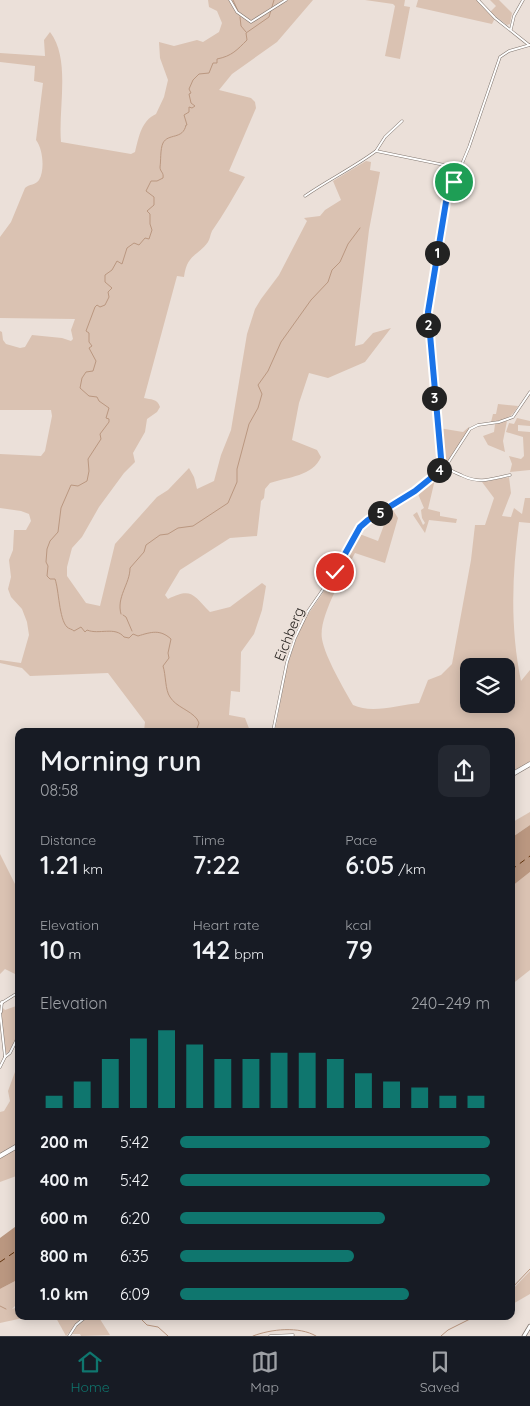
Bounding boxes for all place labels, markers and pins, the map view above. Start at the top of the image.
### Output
pin [433,161,475,203]
pin: 1 [424,240,450,266]
pin: 2 [416,312,440,338]
pin: 3 [422,386,446,410]
pin: 4 [426,458,452,482]
pin: 5 [368,500,392,526]
pin [314,551,356,593]

